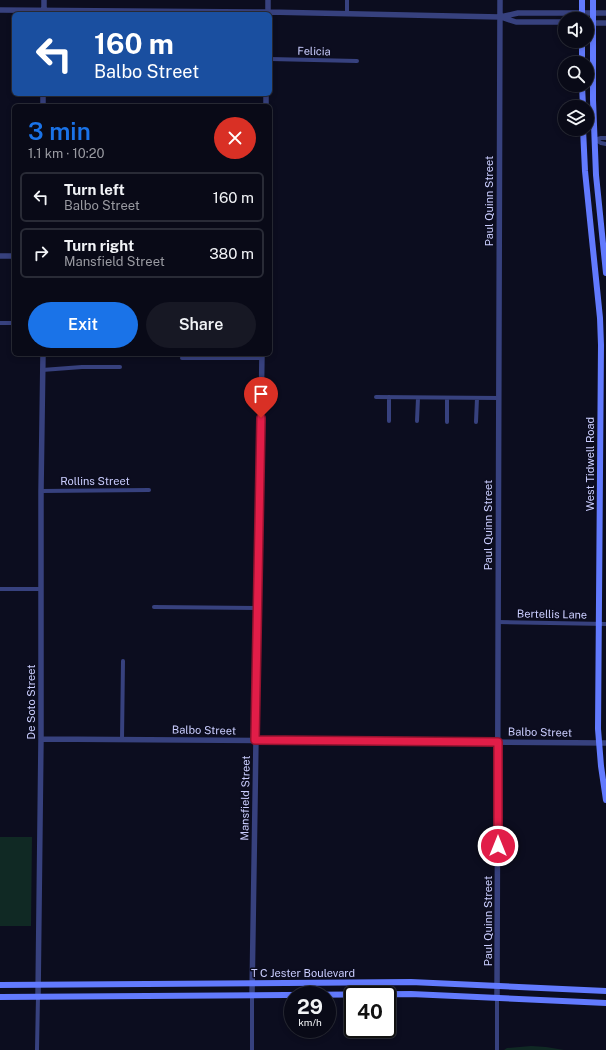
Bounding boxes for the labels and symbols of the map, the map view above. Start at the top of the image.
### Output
street label: Felicia [297,45,331,57]
street label: Paul Quinn Street [483,156,495,246]
pin [244,377,278,418]
street label: West Tidwell Road [584,417,596,511]
street label: Rollins Street [60,475,130,487]
street label: Paul Quinn Street [482,480,494,570]
street label: Bertellis Lane [517,607,587,621]
street label: De Soto Street [25,665,37,739]
street label: Balbo Street [172,723,236,737]
street label: Balbo Street [508,725,572,739]
street label: Mansfield Street [238,755,252,841]
position arrow [477,825,519,867]
street label: Paul Quinn Street [482,876,494,966]
street label: T C Jester Boulevard [251,967,355,979]
speed limit sign: 40 [344,986,396,1038]

